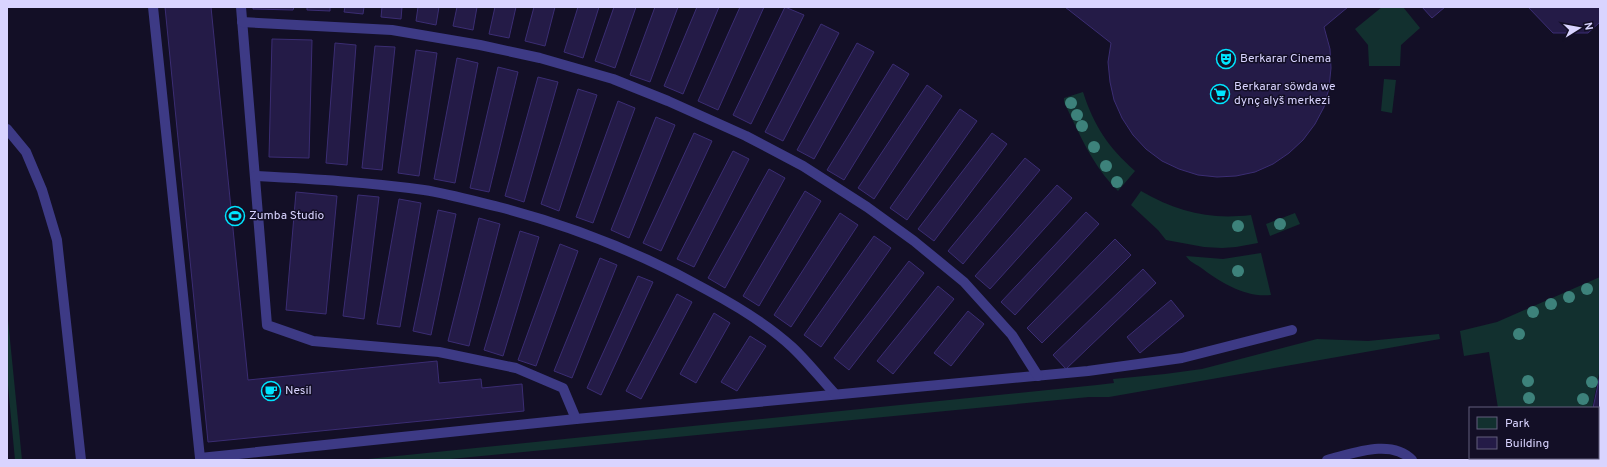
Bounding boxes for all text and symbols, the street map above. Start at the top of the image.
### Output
north arrow [1559,8,1599,48]
text: N [1580,21,1595,31]
theatre icon: Berkarar Cinema [1215,48,1237,70]
place label: Berkarar Cinema [1240,51,1331,67]
place label: Berkarar söwda we dynç alyš merkezi [1234,79,1335,109]
supermarket icon: Berkarar söwda we dynç alyš merkezi [1209,83,1231,105]
sports icon: Zumba Studio [224,205,246,227]
place label: Zumba Studio [249,208,325,224]
cafe icon: Nesil [260,380,282,402]
place label: Nesil [285,383,312,399]
legend [1469,407,1599,459]
text: Park [1505,416,1530,432]
text: Building [1505,436,1549,452]

